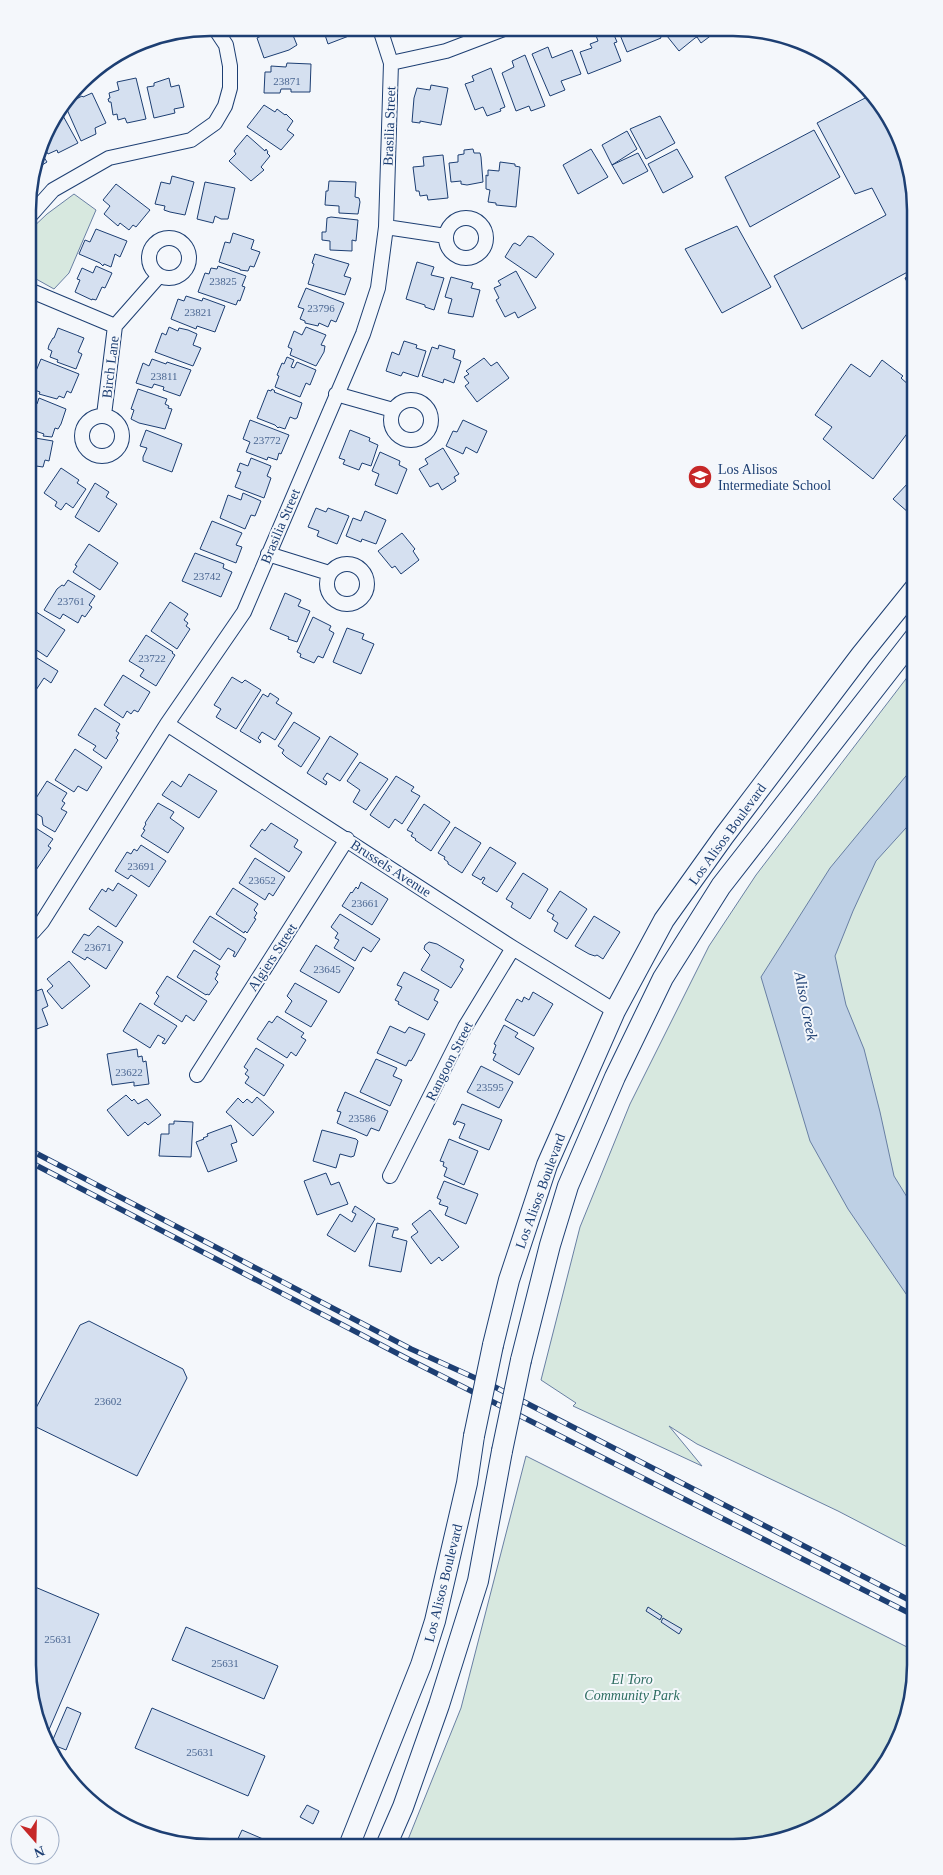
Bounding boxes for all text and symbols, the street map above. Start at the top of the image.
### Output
house number: 23871 [273,75,301,87]
street label: Brasilia Street [381,86,398,166]
house number: 23825 [209,275,237,287]
house number: 23796 [307,302,335,314]
house number: 23821 [184,306,212,318]
street label: Birch Lane [99,335,122,399]
house number: 23811 [150,370,178,382]
house number: 23772 [253,434,281,446]
place label: Los Alisos Intermediate School [718,462,831,493]
school or university icon: Los Alisos Intermediate School [687,464,713,490]
street label: Brasilia Street [258,486,303,566]
house number: 23742 [193,570,221,582]
house number: 23761 [57,595,85,607]
house number: 23722 [138,652,166,664]
street label: Los Alisos Boulevard [686,781,769,888]
street label: Brussels Avenue [348,837,434,900]
house number: 23691 [127,860,155,872]
house number: 23652 [248,874,276,886]
house number: 23661 [351,897,379,909]
street label: Algiers Street [245,921,300,994]
house number: 23671 [84,941,112,953]
house number: 23645 [313,963,341,975]
water label: Aliso Creek [791,969,821,1042]
street label: Rangoon Street [423,1019,476,1103]
house number: 23622 [115,1066,143,1078]
house number: 23595 [476,1081,504,1093]
house number: 23586 [348,1112,376,1124]
street label: Los Alisos Boulevard [513,1132,568,1251]
house number: 23602 [94,1395,122,1407]
street label: Los Alisos Boulevard [422,1522,465,1644]
house number: 25631 [44,1633,72,1645]
house number: 25631 [211,1657,239,1669]
park label: El Toro Community Park [584,1672,680,1703]
house number: 25631 [186,1746,214,1758]
north arrow [10,1815,60,1865]
text: N [32,1843,47,1861]

